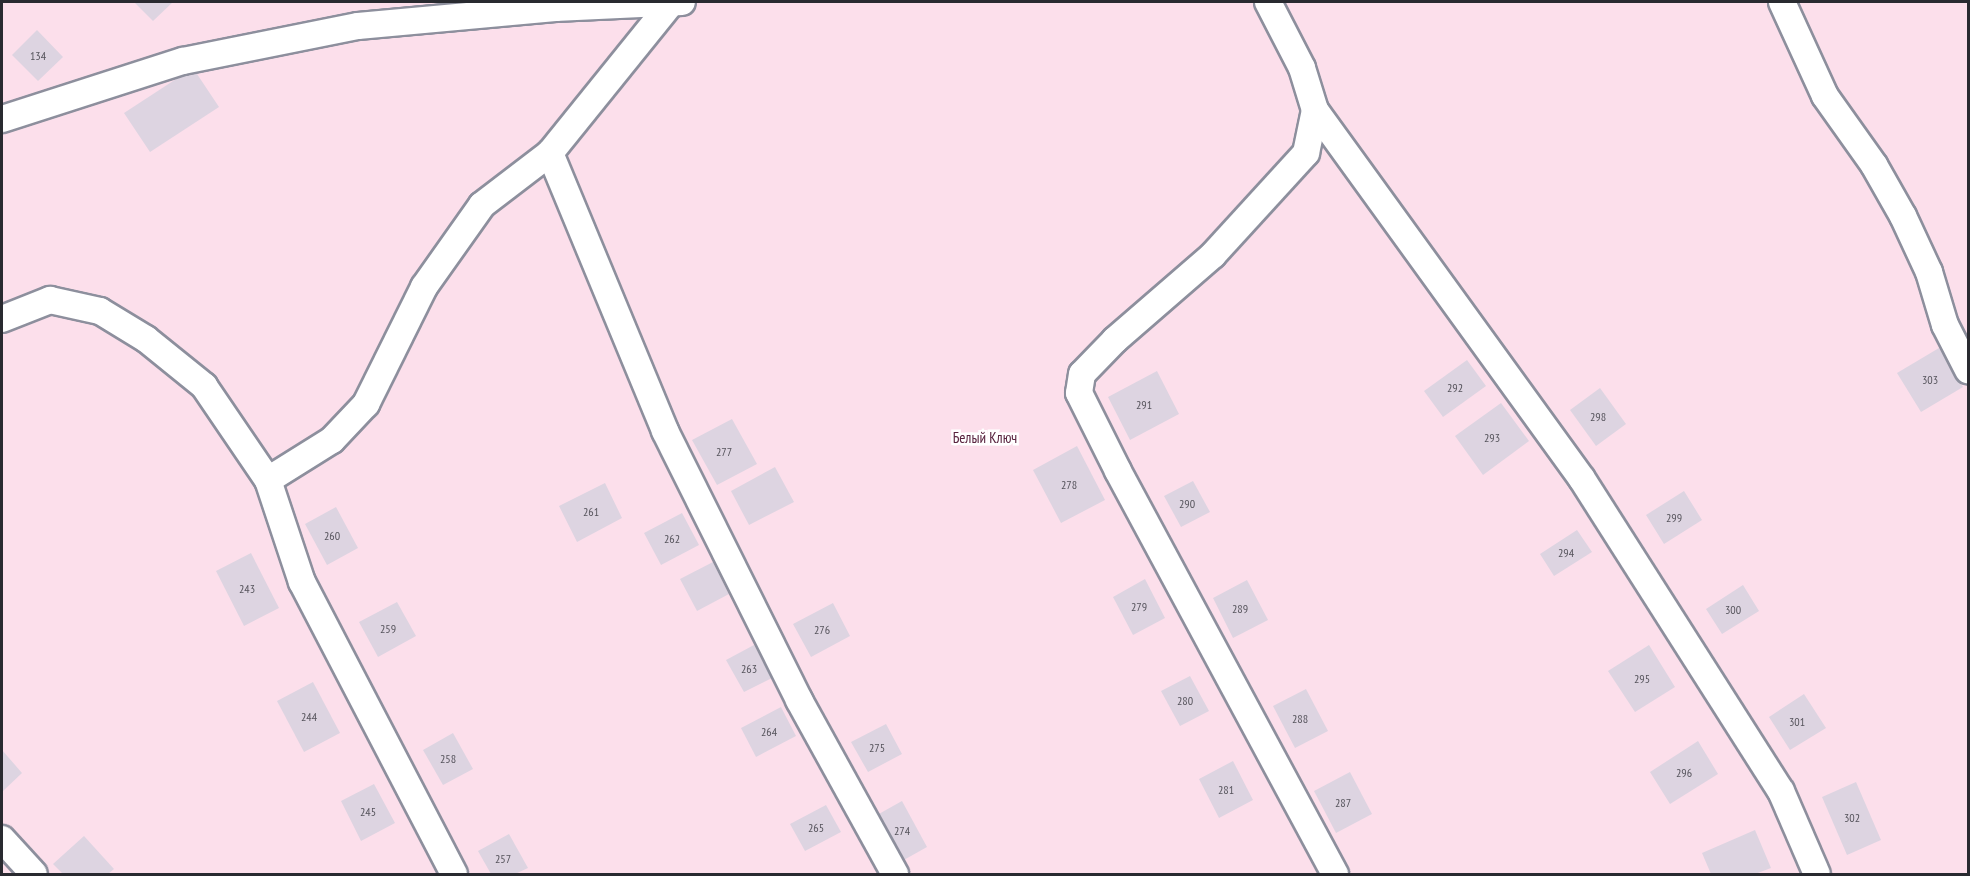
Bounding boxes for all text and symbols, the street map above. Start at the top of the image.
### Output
house number: 134 [30,49,46,63]
house number: 303 [1922,373,1938,387]
house number: 292 [1447,381,1463,395]
house number: 291 [1136,398,1152,412]
house number: 298 [1590,410,1606,424]
park label: Белый Ключ [953,429,1017,447]
house number: 293 [1484,431,1500,445]
house number: 277 [716,445,732,459]
house number: 278 [1061,478,1077,492]
house number: 290 [1179,497,1195,511]
house number: 261 [583,505,599,519]
house number: 299 [1666,511,1682,525]
house number: 260 [324,529,340,543]
house number: 262 [664,532,680,546]
house number: 294 [1558,546,1574,560]
house number: 243 [239,582,255,596]
house number: 279 [1131,600,1147,614]
house number: 289 [1232,602,1248,616]
house number: 300 [1725,603,1741,617]
house number: 259 [380,622,396,636]
house number: 276 [814,623,830,637]
house number: 263 [741,662,757,676]
house number: 295 [1634,672,1650,686]
house number: 280 [1177,694,1193,708]
house number: 244 [301,710,317,724]
house number: 288 [1292,712,1308,726]
house number: 301 [1789,715,1805,729]
house number: 264 [761,725,777,739]
house number: 275 [869,741,885,755]
house number: 258 [440,752,456,766]
house number: 296 [1676,766,1692,780]
house number: 281 [1218,783,1234,797]
house number: 287 [1335,796,1351,810]
house number: 245 [360,805,376,819]
house number: 302 [1844,811,1860,825]
house number: 265 [808,821,824,835]
house number: 274 [894,824,910,838]
house number: 257 [495,852,511,866]

